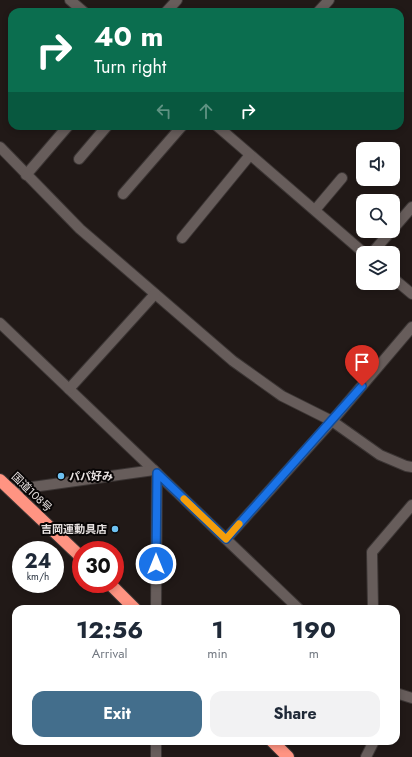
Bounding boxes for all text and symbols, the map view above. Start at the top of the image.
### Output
text: 40 m [94,16,163,57]
icon: right [28,24,80,76]
text: Turn right [94,54,166,80]
icon: left [153,100,175,122]
icon: ahead [195,100,217,122]
icon: right [237,100,259,122]
map controls [356,142,400,290]
button: sound [356,142,400,186]
button: search [356,194,400,238]
button: layers [356,246,400,290]
pin [345,345,379,386]
icon: arrive [351,351,373,373]
place label: パパ好み [69,468,113,484]
street label: 国道108号 [8,469,56,515]
marker: パパ好み [56,471,66,481]
place label: 吉岡運動具店 [41,521,107,537]
marker: 吉岡運動具店 [110,524,120,534]
speed limit sign: 30 [72,541,124,593]
position arrow [135,543,177,585]
text: 24 [24,547,52,576]
text: km/h [27,569,49,584]
text: 12:56 [76,612,143,647]
text: 1 [211,612,224,647]
text: 190 [292,612,336,647]
text: Arrival [92,644,128,663]
text: min [207,644,228,663]
text: m [309,644,319,663]
button: Exit [32,691,202,737]
button: Share [210,691,380,737]

